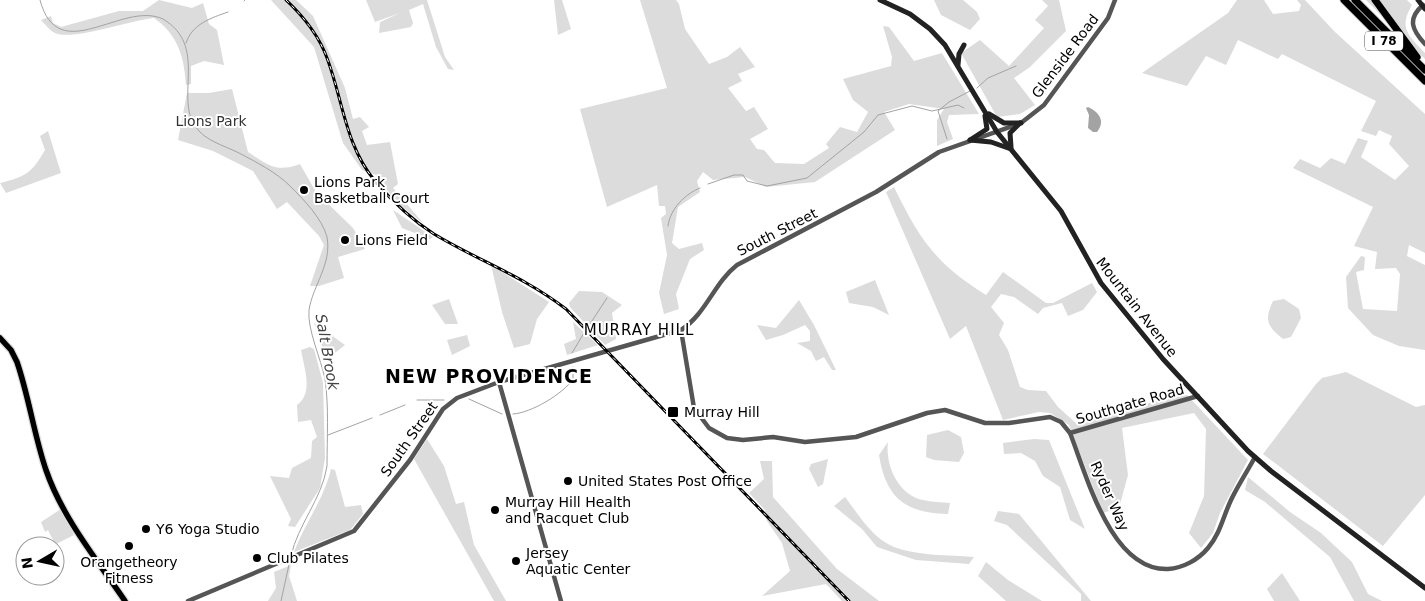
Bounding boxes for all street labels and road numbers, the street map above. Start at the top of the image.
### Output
street label: Glenside Road [1028,11,1102,101]
road number: I 78 [1365,31,1403,50]
street label: South Street [734,205,820,259]
street label: Mountain Avenue [1093,254,1181,360]
street label: Southgate Road [1074,381,1186,427]
street label: South Street [377,398,441,480]
street label: Ryder Way [1087,459,1133,533]

